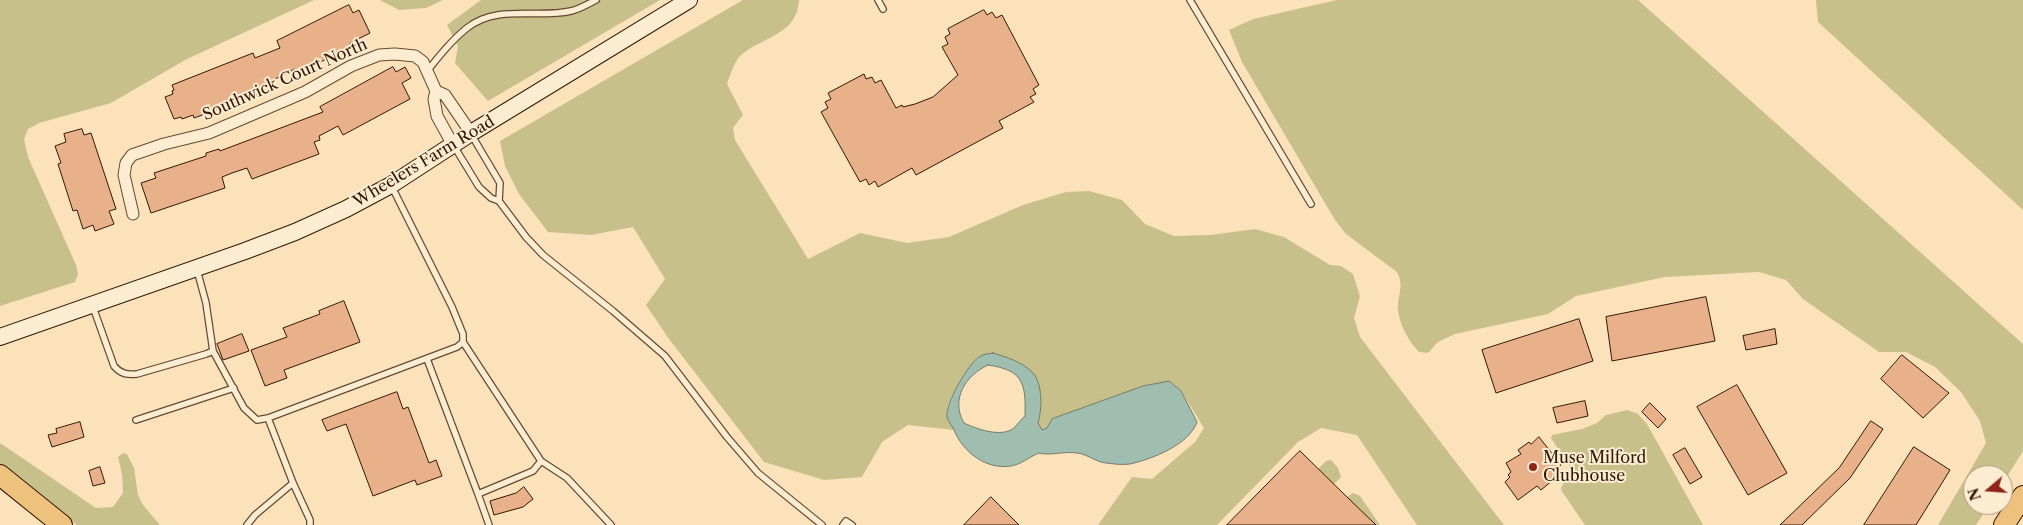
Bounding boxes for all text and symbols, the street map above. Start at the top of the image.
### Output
street label: Southwick Court North [200,35,370,125]
street label: Wheelers Farm Road [350,112,498,212]
place label: Muse Milford Clubhouse [1543,448,1646,486]
marker: Muse Milford Clubhouse [1527,461,1539,473]
north arrow [1963,465,2013,515]
text: N [1964,486,1985,503]

